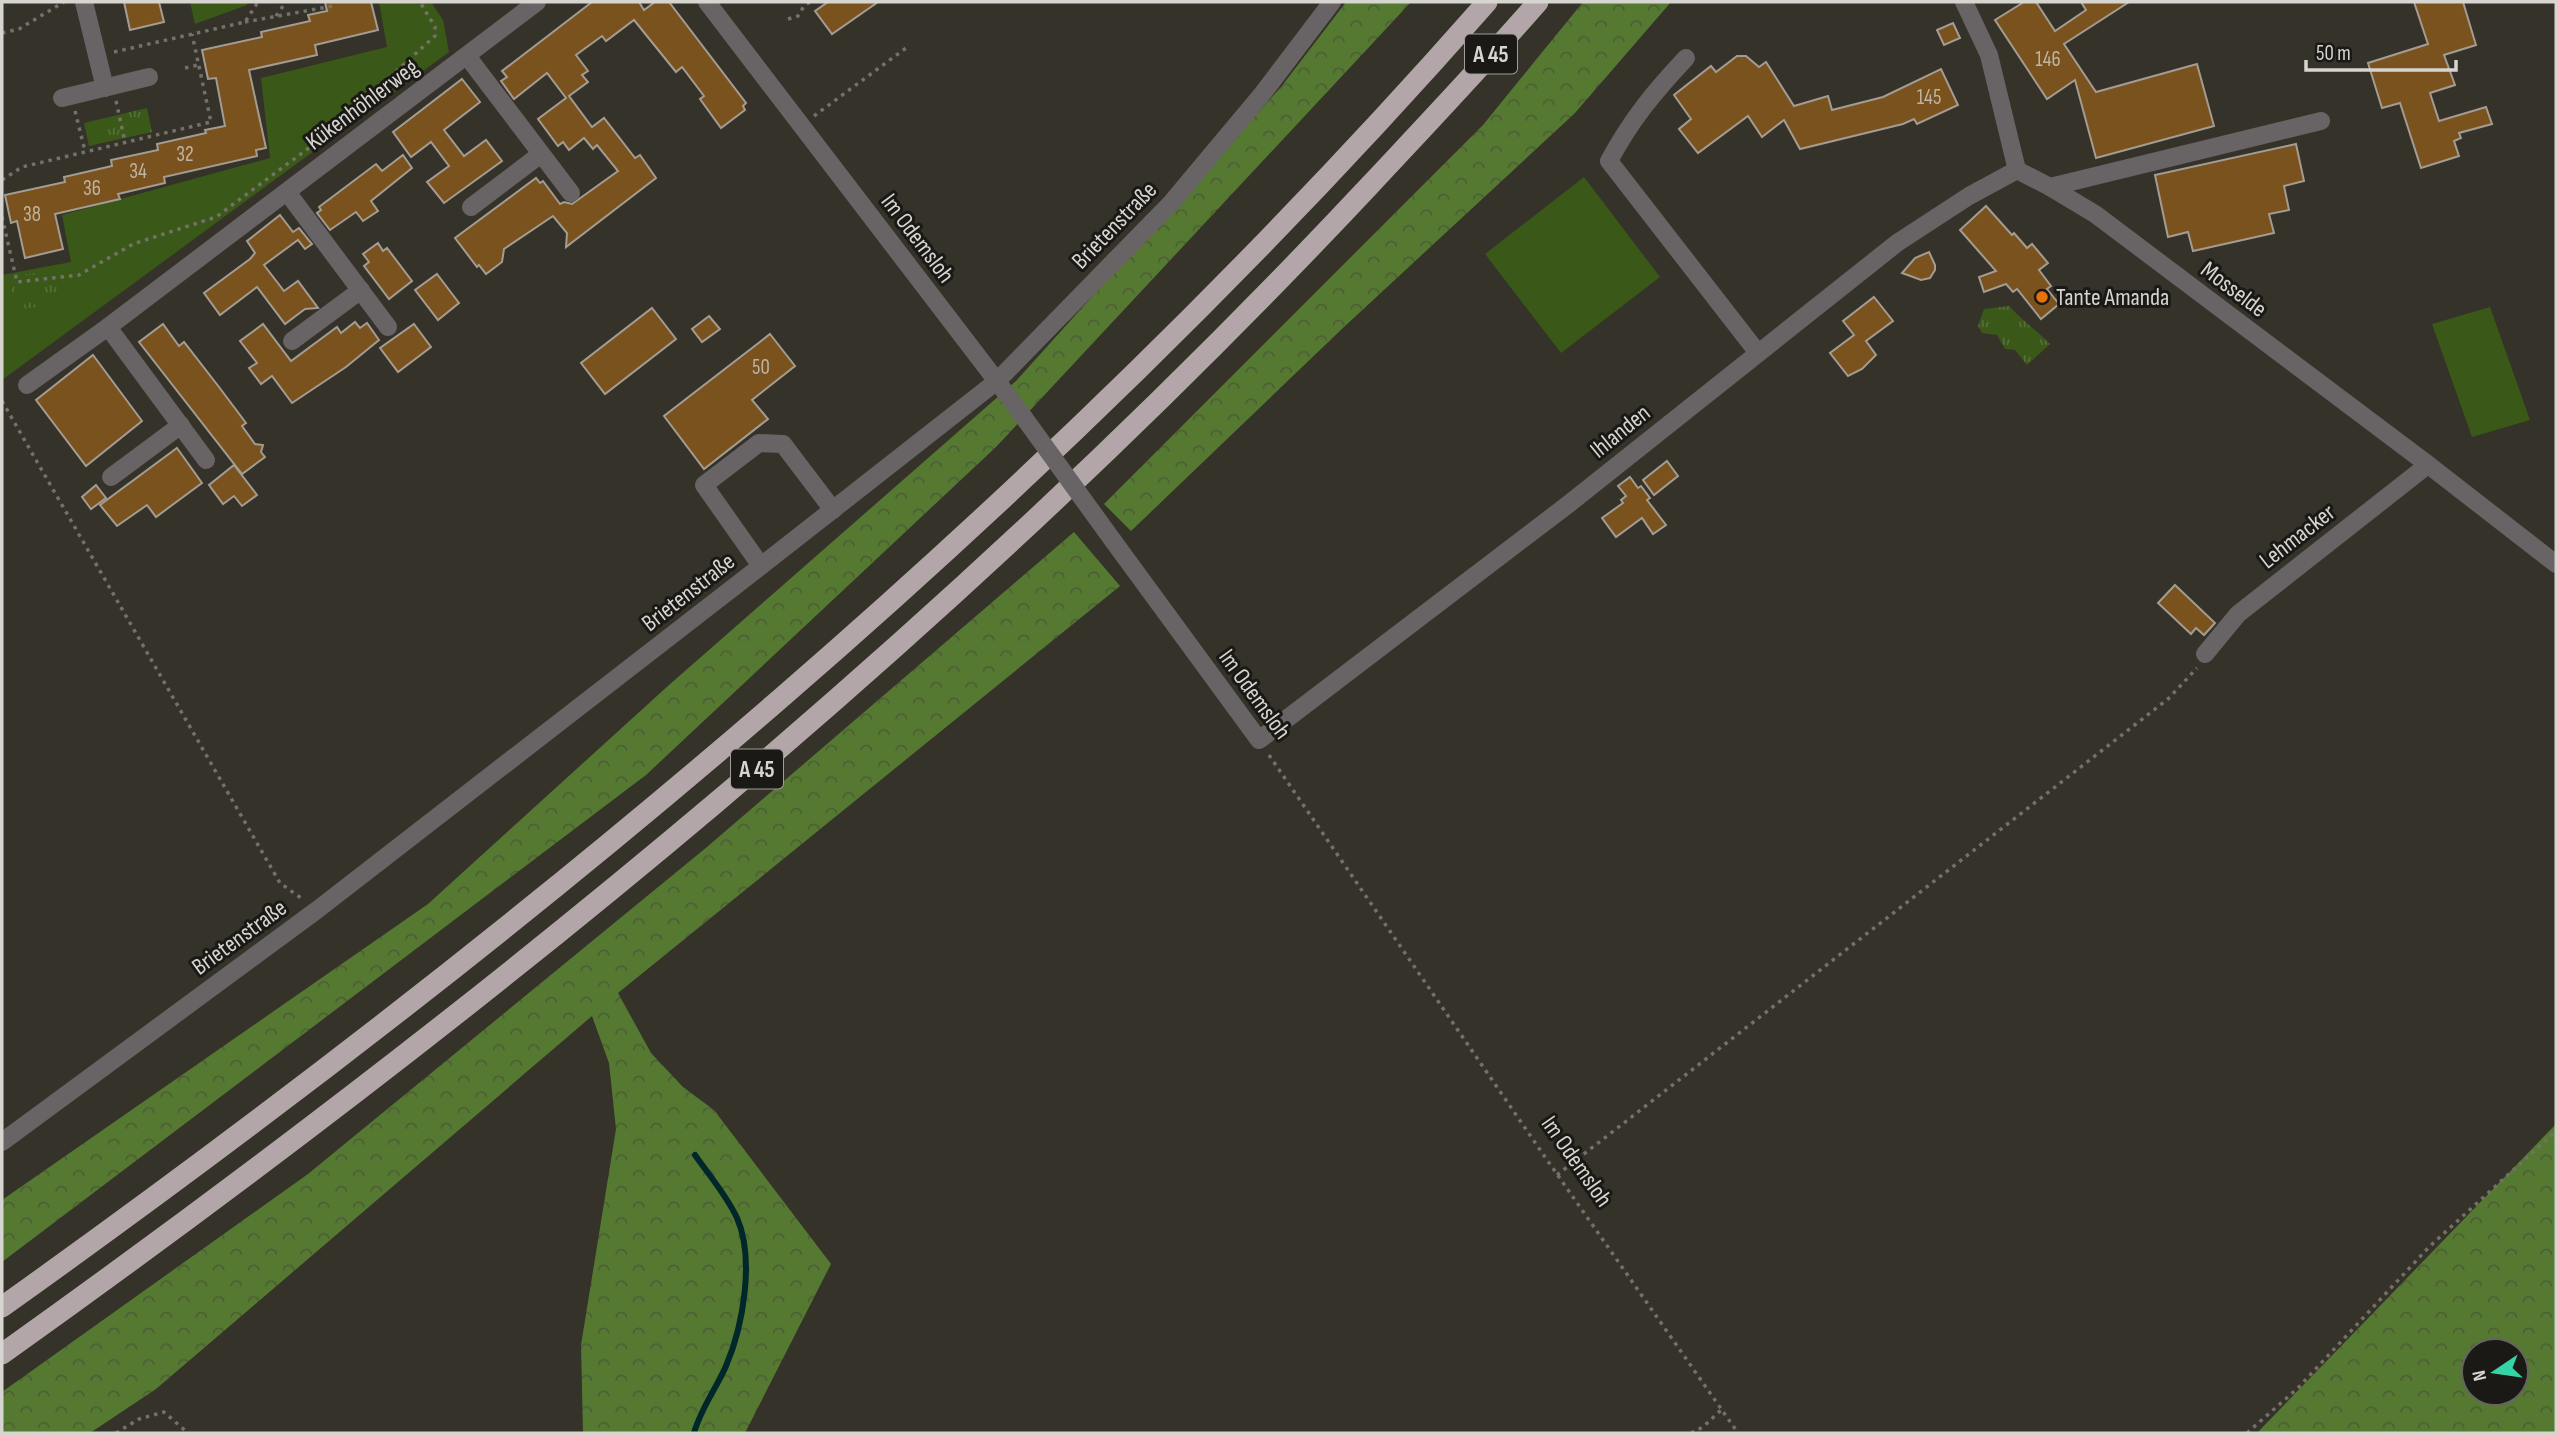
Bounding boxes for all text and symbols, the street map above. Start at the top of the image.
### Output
scale bar [2306,28,2456,72]
road number: A 45 [1465,34,1517,74]
text: 50 m [2316,41,2351,66]
house number: 146 [2035,47,2061,72]
street label: Kükenhöhlerweg [300,53,424,156]
house number: 145 [1917,85,1941,110]
house number: 32 [176,142,194,167]
house number: 34 [129,159,147,184]
house number: 36 [83,176,101,201]
street label: Brietenstraße [1066,176,1163,275]
street label: Im Odemsloh [875,188,961,289]
house number: 38 [23,202,41,227]
street label: Mosselde [2195,255,2272,324]
place label: Tante Amanda [2056,283,2169,312]
marker: Tante Amanda [2034,289,2050,305]
house number: 50 [752,355,770,380]
street label: Ihlanden [1584,398,1656,464]
street label: Lehmacker [2254,498,2341,575]
street label: Brietenstraße [636,547,741,638]
street label: Im Odemsloh [1212,644,1297,745]
road number: A 45 [731,750,783,789]
street label: Brietenstraße [186,893,292,981]
street label: Im Odemsloh [1535,1110,1618,1212]
north arrow [2460,1337,2530,1407]
text: N [2468,1368,2492,1383]

